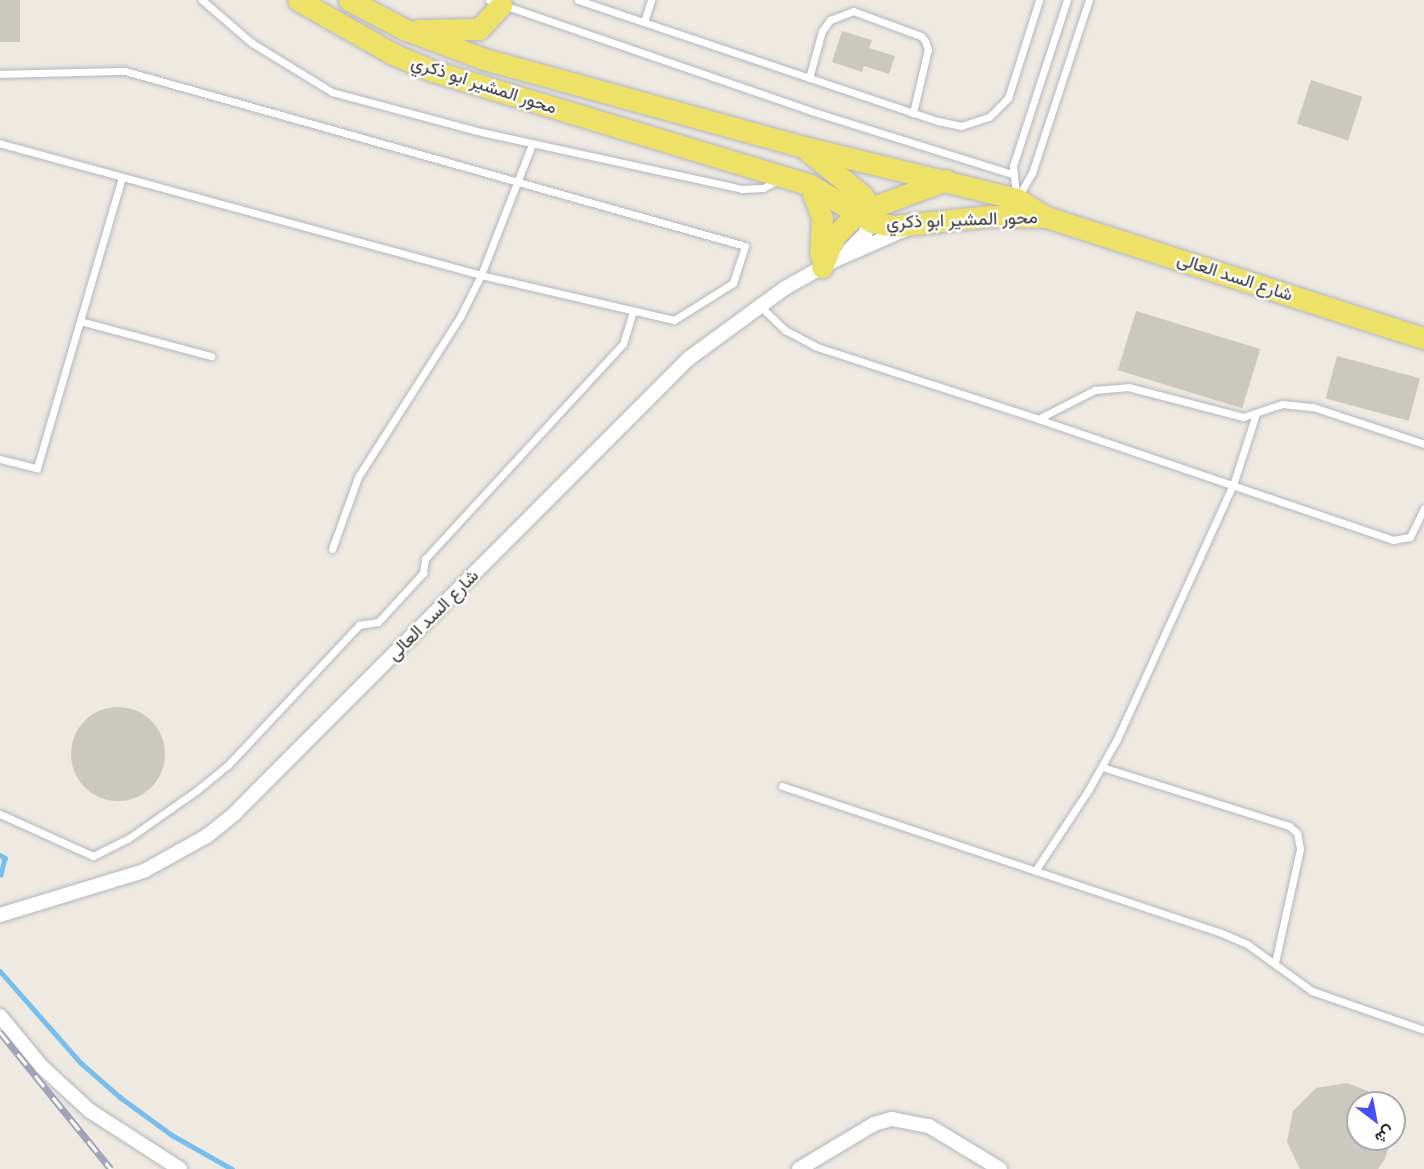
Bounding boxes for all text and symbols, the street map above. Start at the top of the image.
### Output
street label: محور المشير ابو ذكري [409,51,559,119]
street label: محور المشير ابو ذكري [886,207,1038,233]
street label: شارع السد العالى [1174,248,1296,306]
street label: شارع السد العالى [383,565,483,665]
north arrow [1346,1091,1406,1151]
text: ش [1372,1122,1398,1148]

